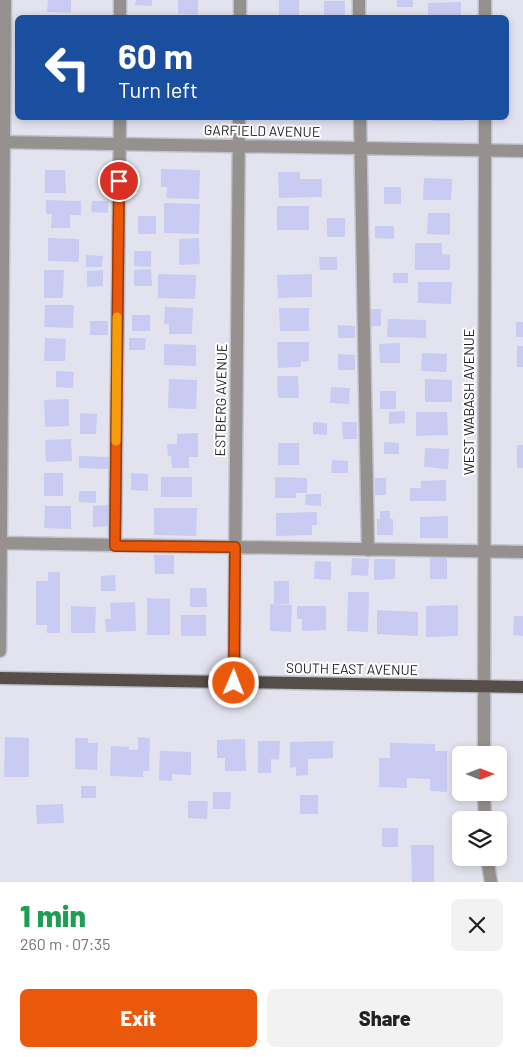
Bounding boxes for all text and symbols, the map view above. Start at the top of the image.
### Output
text: 60 m [118,34,193,76]
icon: left [35,35,100,100]
text: Turn left [118,76,198,102]
street label: GARFIELD AVENUE [204,121,320,140]
pin [98,160,140,202]
icon: arrive [105,167,133,195]
street label: WEST WABASH AVENUE [460,329,477,475]
street label: ESTBERG AVENUE [211,343,230,457]
position arrow [207,656,259,708]
street label: SOUTH EAST AVENUE [286,659,418,678]
north arrow [452,746,508,801]
map controls [452,746,507,866]
button: layers [452,811,507,866]
text: 1 min [20,897,86,933]
button: close [451,899,503,951]
text: 260 m · 07:35 [20,934,111,953]
button: Exit [20,989,257,1047]
button: Share [267,989,503,1047]

